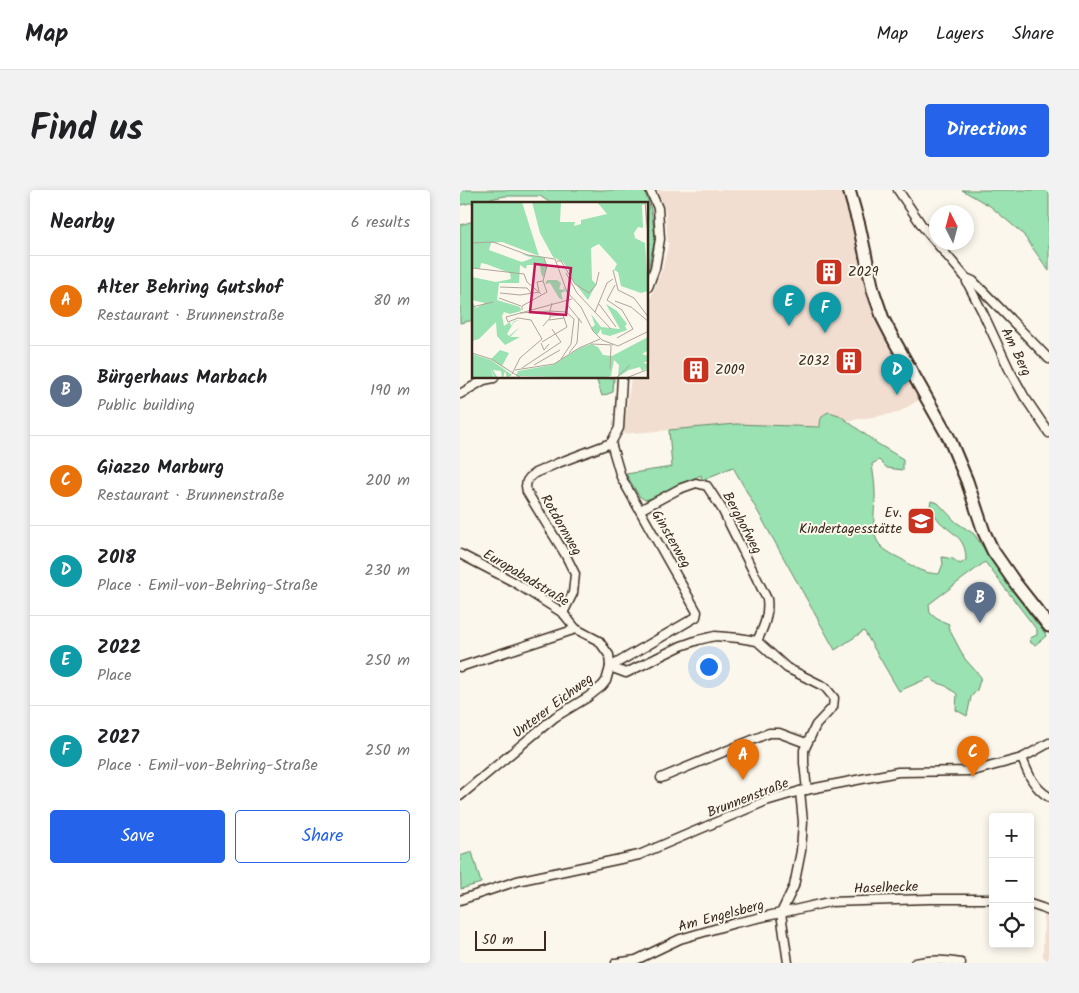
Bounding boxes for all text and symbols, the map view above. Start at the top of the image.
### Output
text: Map [25,15,68,54]
text: Map [877,20,908,49]
text: Layers [936,20,984,49]
text: Share [1012,20,1054,49]
text: Find us [30,102,143,158]
button: Directions [925,104,1049,157]
inset map [472,202,649,379]
north arrow [929,205,974,250]
text: Nearby [50,206,115,239]
text: 6 results [351,210,410,235]
building icon: Z029 [814,257,844,287]
place label: Z029 [848,261,879,283]
text: Alter Behring Gutshof [97,273,282,303]
pin: E [773,285,805,326]
text: A [61,288,71,313]
text: 80 m [373,288,410,313]
pin: F [809,292,841,333]
text: Restaurant · Brunnenstraße [97,303,284,328]
street label: Am Berg [995,324,1037,380]
building icon: Z032 [834,346,864,376]
place label: Z032 [798,350,830,372]
pin: D [881,354,913,395]
building icon: Z009 [681,355,711,385]
place label: Z009 [715,359,745,381]
text: Bürgerhaus Marbach [97,363,267,393]
text: B [61,378,71,403]
text: 190 m [370,378,410,403]
text: Public building [97,393,195,418]
text: Giazzo Marburg [97,453,224,483]
text: C [61,468,71,493]
text: 200 m [366,468,410,493]
text: Restaurant · Brunnenstraße [97,483,284,508]
street label: Berghofweg [716,488,768,558]
street label: Rotdornweg [535,490,587,560]
place label: Ev. Kindertagesstätte [799,502,903,540]
street label: Ginsterweg [645,506,697,572]
school or university icon: Ev. Kindertagesstätte [906,506,936,536]
text: Z018 [97,543,136,573]
street label: Europabadstraße [479,544,574,613]
text: D [61,558,71,583]
text: 230 m [364,558,410,583]
text: Place · Emil-von-Behring-Straße [97,573,318,598]
pin: B [964,582,996,623]
text: Z022 [97,633,141,663]
text: E [62,648,70,673]
text: 250 m [365,648,410,673]
your location [696,654,722,680]
text: Place [97,663,131,688]
street label: Unterer Eichweg [508,668,598,744]
text: Z027 [97,723,139,753]
pin: C [957,736,989,777]
text: F [62,738,70,763]
text: 250 m [365,738,410,763]
pin: A [727,739,759,780]
text: Place · Emil-von-Behring-Straße [97,753,318,778]
street label: Brunnenstraße [704,772,793,824]
button: Save [50,810,225,863]
button: Share [235,810,410,863]
map controls [989,813,1034,948]
button: + [989,813,1034,858]
button: − [989,858,1034,903]
street label: Haselhecke [853,876,919,900]
street label: Am Engelsberg [676,894,766,938]
button: locate [989,903,1034,948]
scale bar [475,928,546,951]
text: 50 m [482,929,513,951]

